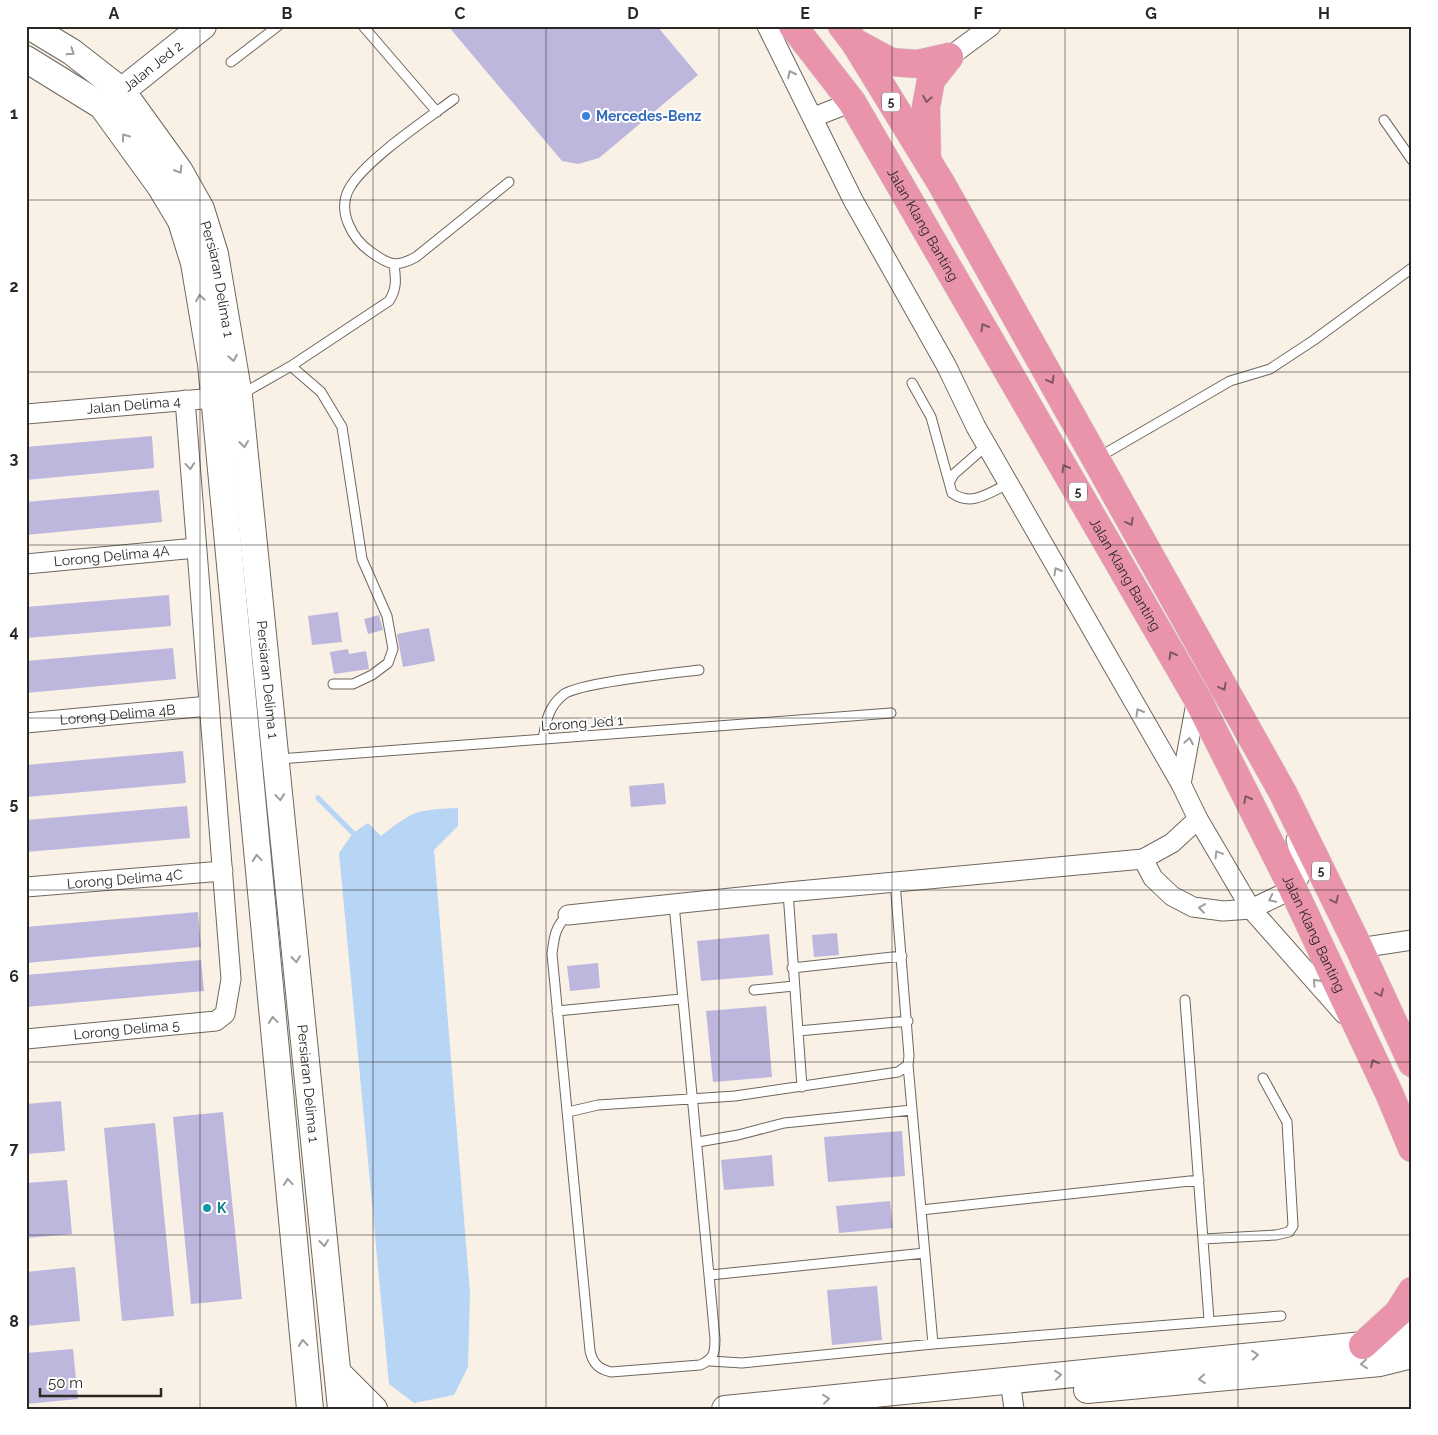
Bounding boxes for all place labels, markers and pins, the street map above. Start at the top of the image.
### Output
place label: Mercedes-Benz [596,108,701,124]
marker: Mercedes-Benz [580,110,592,122]
place label: K [217,1200,227,1216]
marker: K [201,1202,213,1214]

